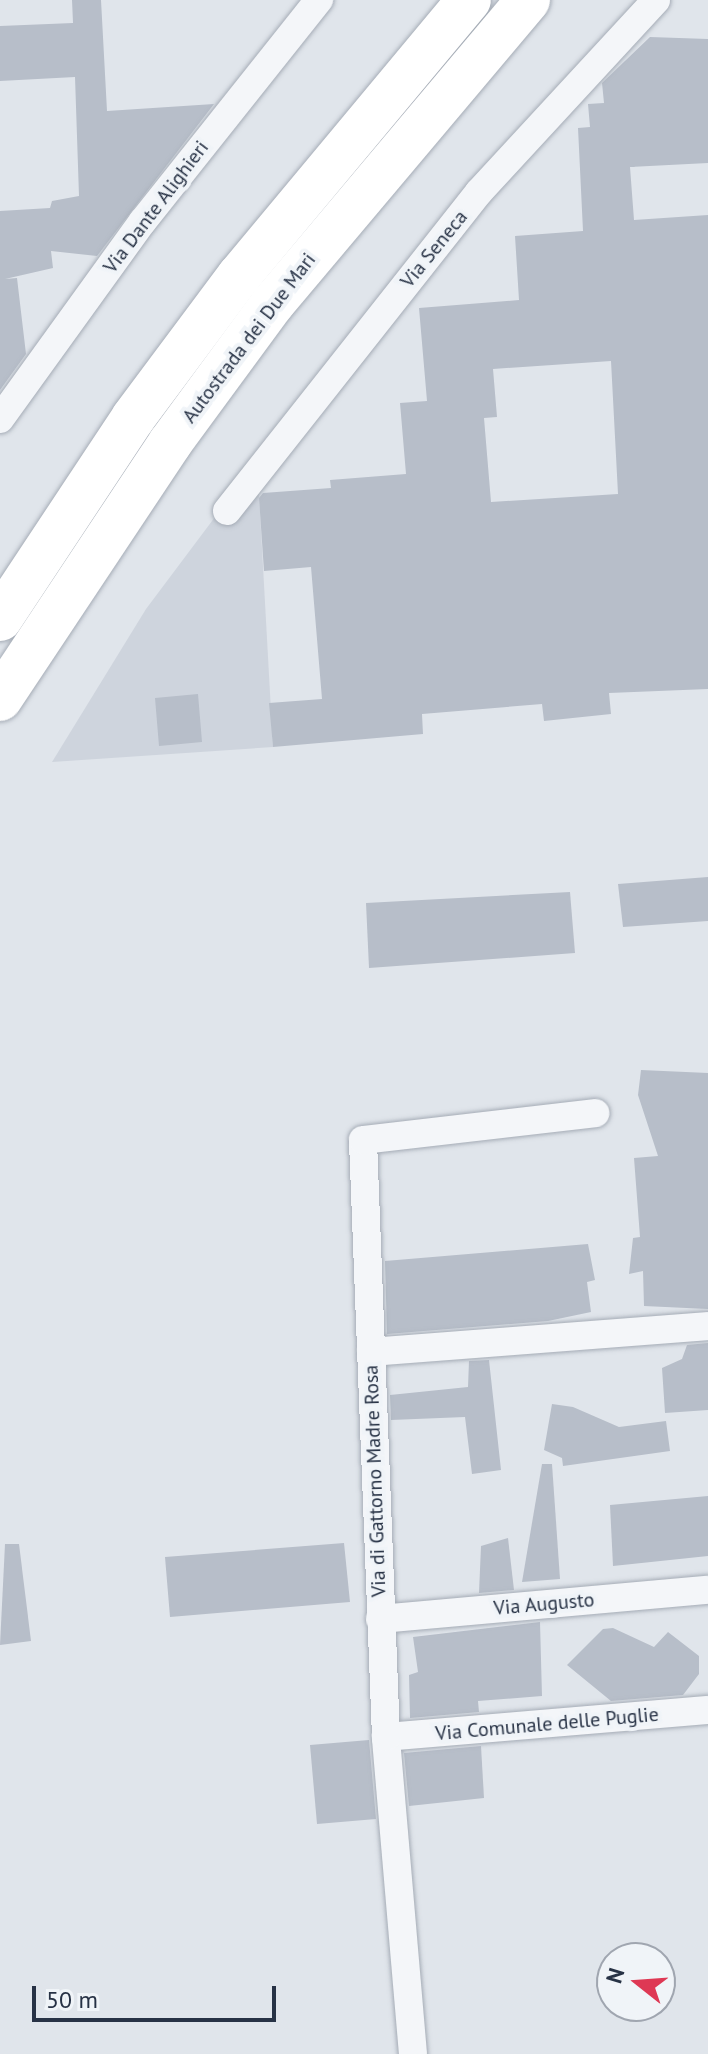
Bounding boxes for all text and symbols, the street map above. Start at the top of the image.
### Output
street label: Via Dante Alighieri [98,136,214,278]
street label: Via Seneca [396,205,472,293]
street label: Autostrada dei Due Mari [177,248,321,428]
street label: Via di Gattorno Madre Rosa [359,1365,391,1597]
street label: Via Augusto [492,1588,596,1620]
street label: Via Comunale delle Puglie [434,1702,660,1746]
north arrow [596,1942,676,2022]
text: N [599,1965,630,1987]
scale bar [36,1970,280,2020]
text: 50 m [46,1984,98,2015]

